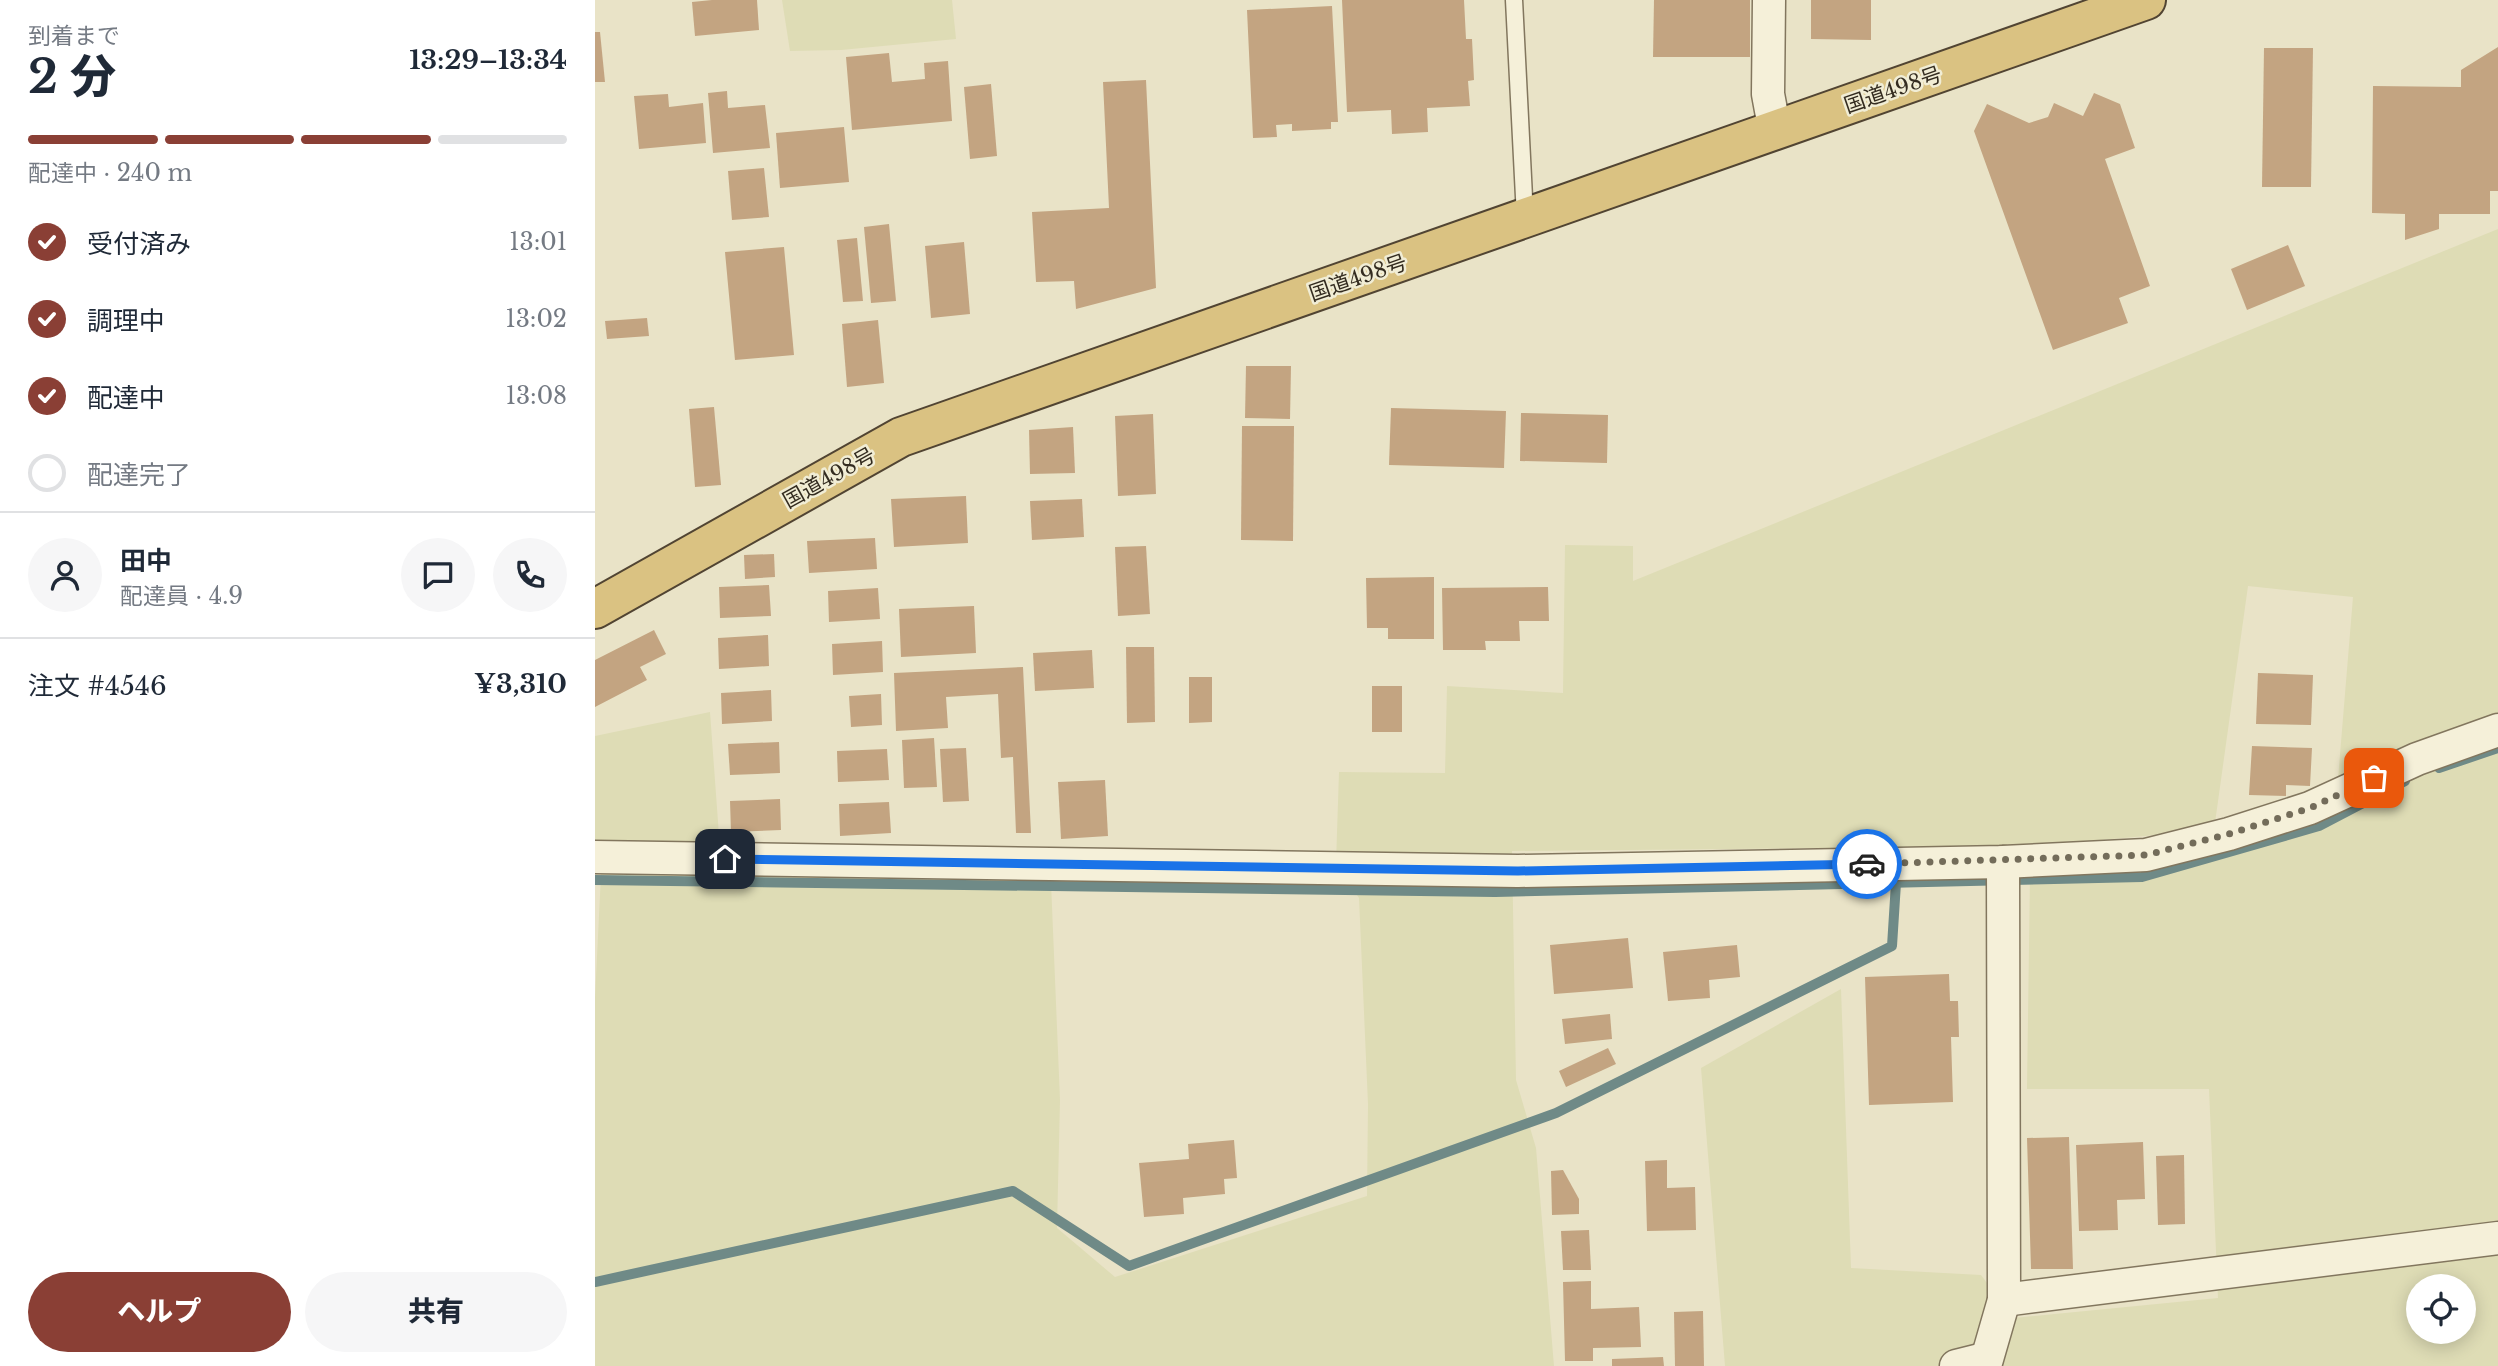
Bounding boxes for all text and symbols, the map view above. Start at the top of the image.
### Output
text: 到着まで [28,22,120,50]
text: 13:29–13:34 [409,44,567,76]
text: 2 分 [28,48,116,105]
street label: 国道498号 [1841,61,1945,119]
text: 配達中 · 240 m [28,159,192,187]
icon: check [28,223,66,261]
text: 受付済み [87,228,191,260]
text: 13:01 [509,228,567,256]
street label: 国道498号 [1306,249,1410,307]
icon: check [28,300,66,338]
text: 調理中 [87,305,165,337]
text: 13:02 [505,305,567,333]
icon: check [28,377,66,415]
text: 配達中 [87,382,165,414]
text: 13:08 [506,382,567,410]
street label: 国道498号 [778,442,880,514]
text: 配達完了 [87,459,191,491]
button: person [28,538,102,612]
button: chat [401,538,475,612]
button: phone [493,538,567,612]
text: 田中 [120,545,172,577]
text: 配達員 · 4.9 [120,582,243,610]
text: ¥3,310 [474,668,567,700]
text: 注文 #4546 [28,670,167,702]
pin [2344,748,2404,808]
icon: bag [2355,759,2393,797]
pin [695,829,755,889]
courier [1832,829,1902,899]
icon: home [706,840,744,878]
icon: car [1848,845,1886,883]
button: ヘルプ [28,1272,291,1352]
button: 共有 [305,1272,567,1352]
map controls [2406,1274,2476,1344]
button: locate [2406,1274,2476,1344]

